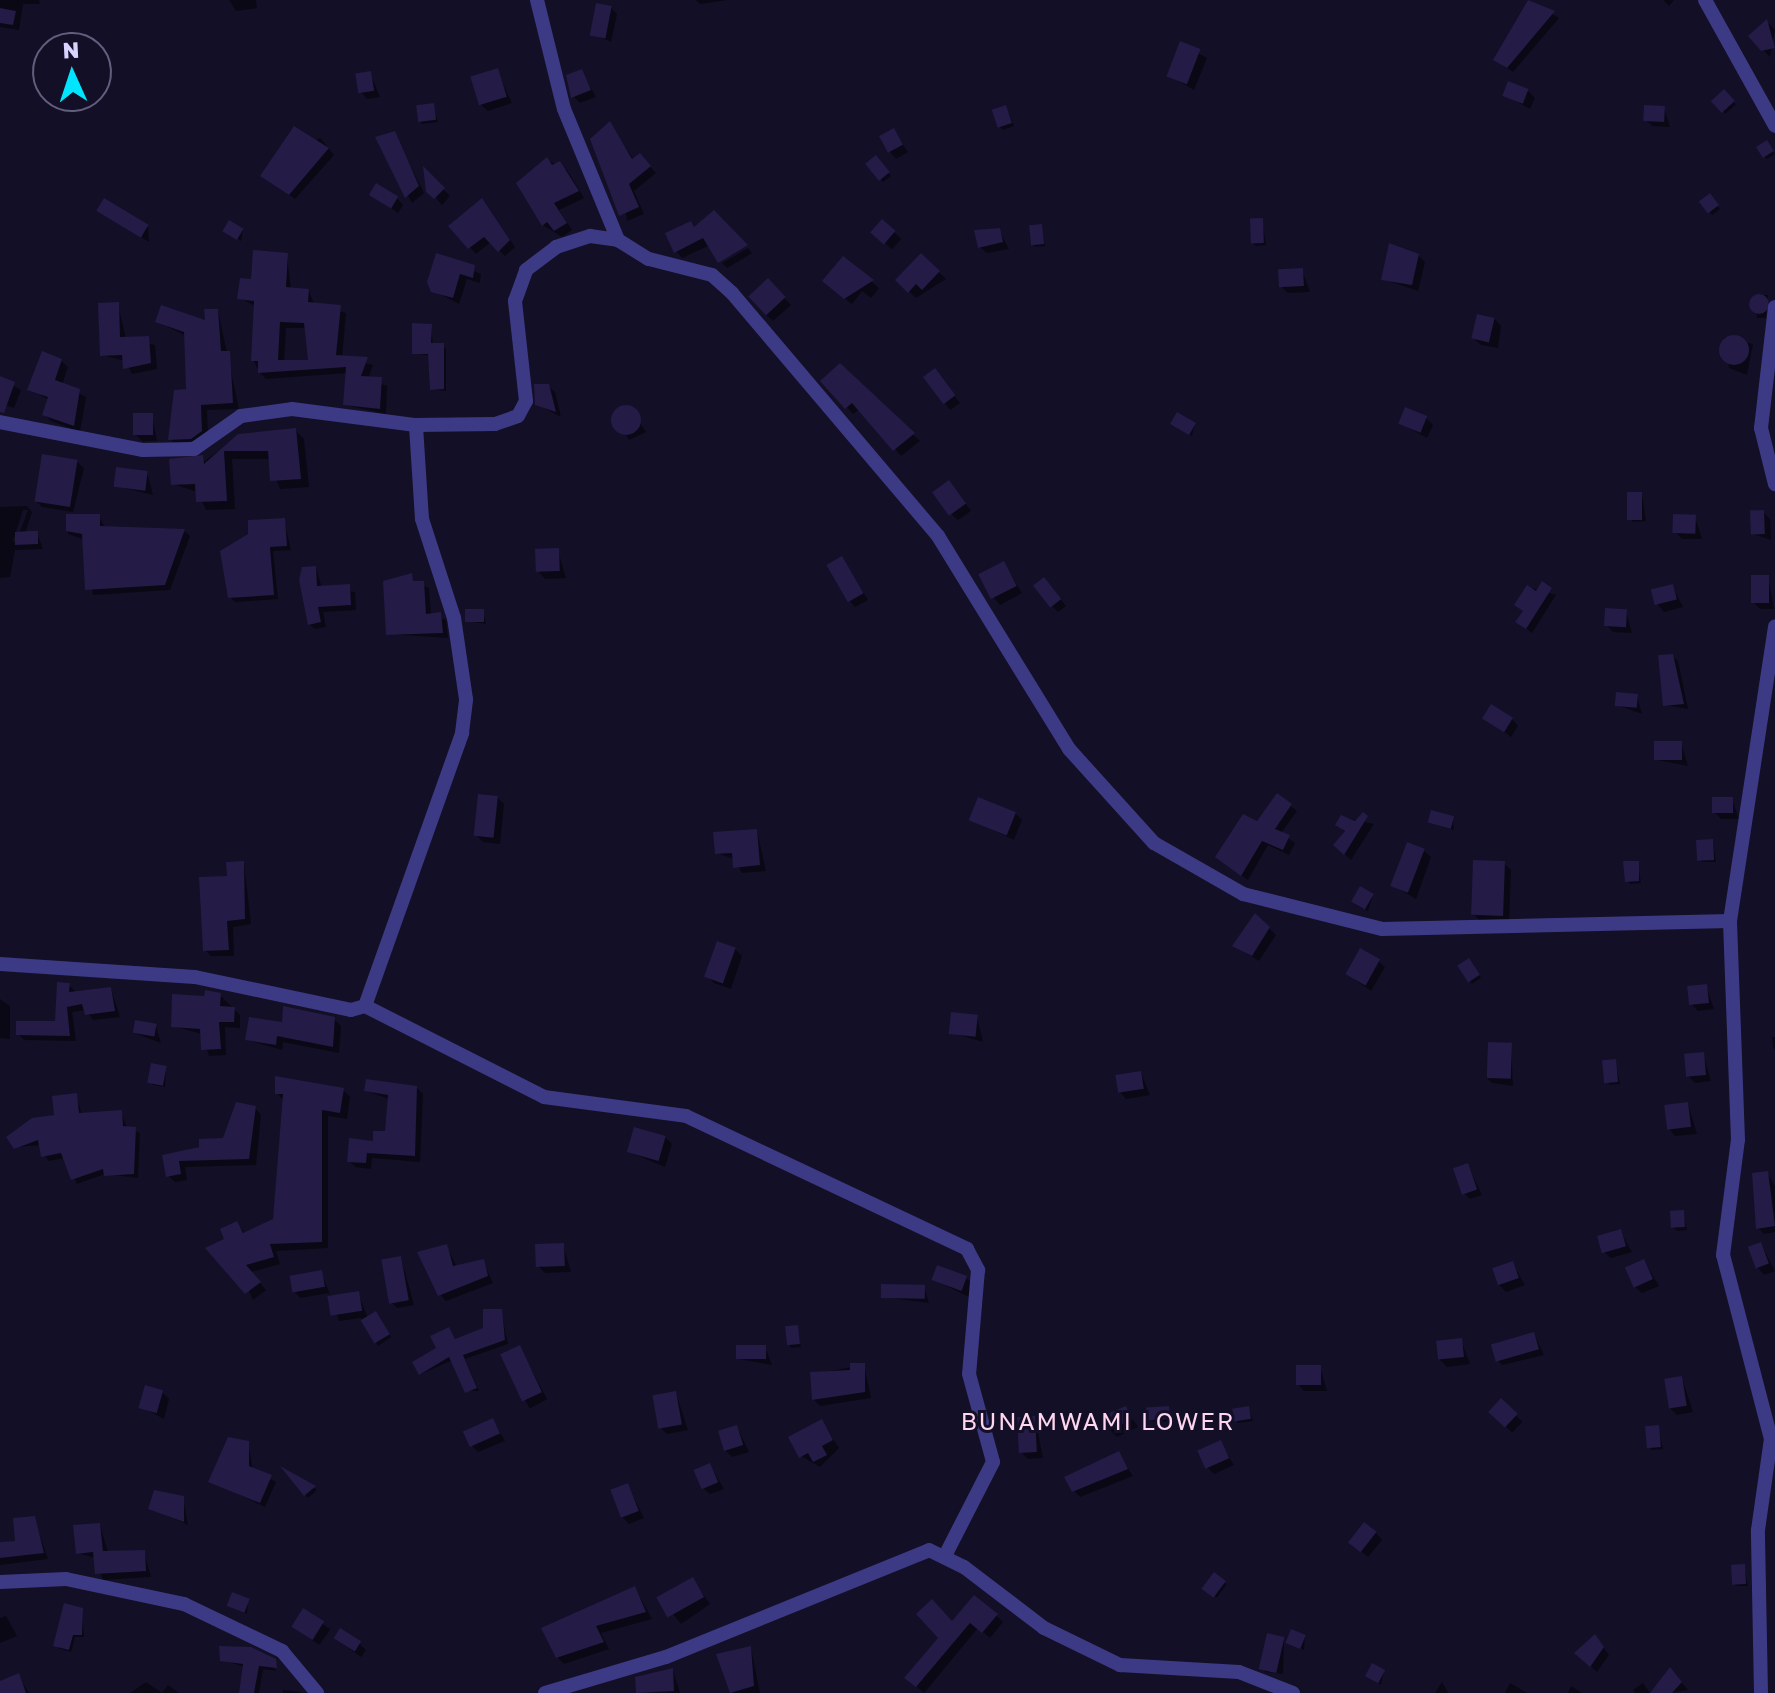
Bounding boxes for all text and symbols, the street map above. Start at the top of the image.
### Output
north arrow [32,32,112,112]
text: N [62,36,80,63]
district label: BUNAMWAMI LOWER [961,1407,1235,1435]

